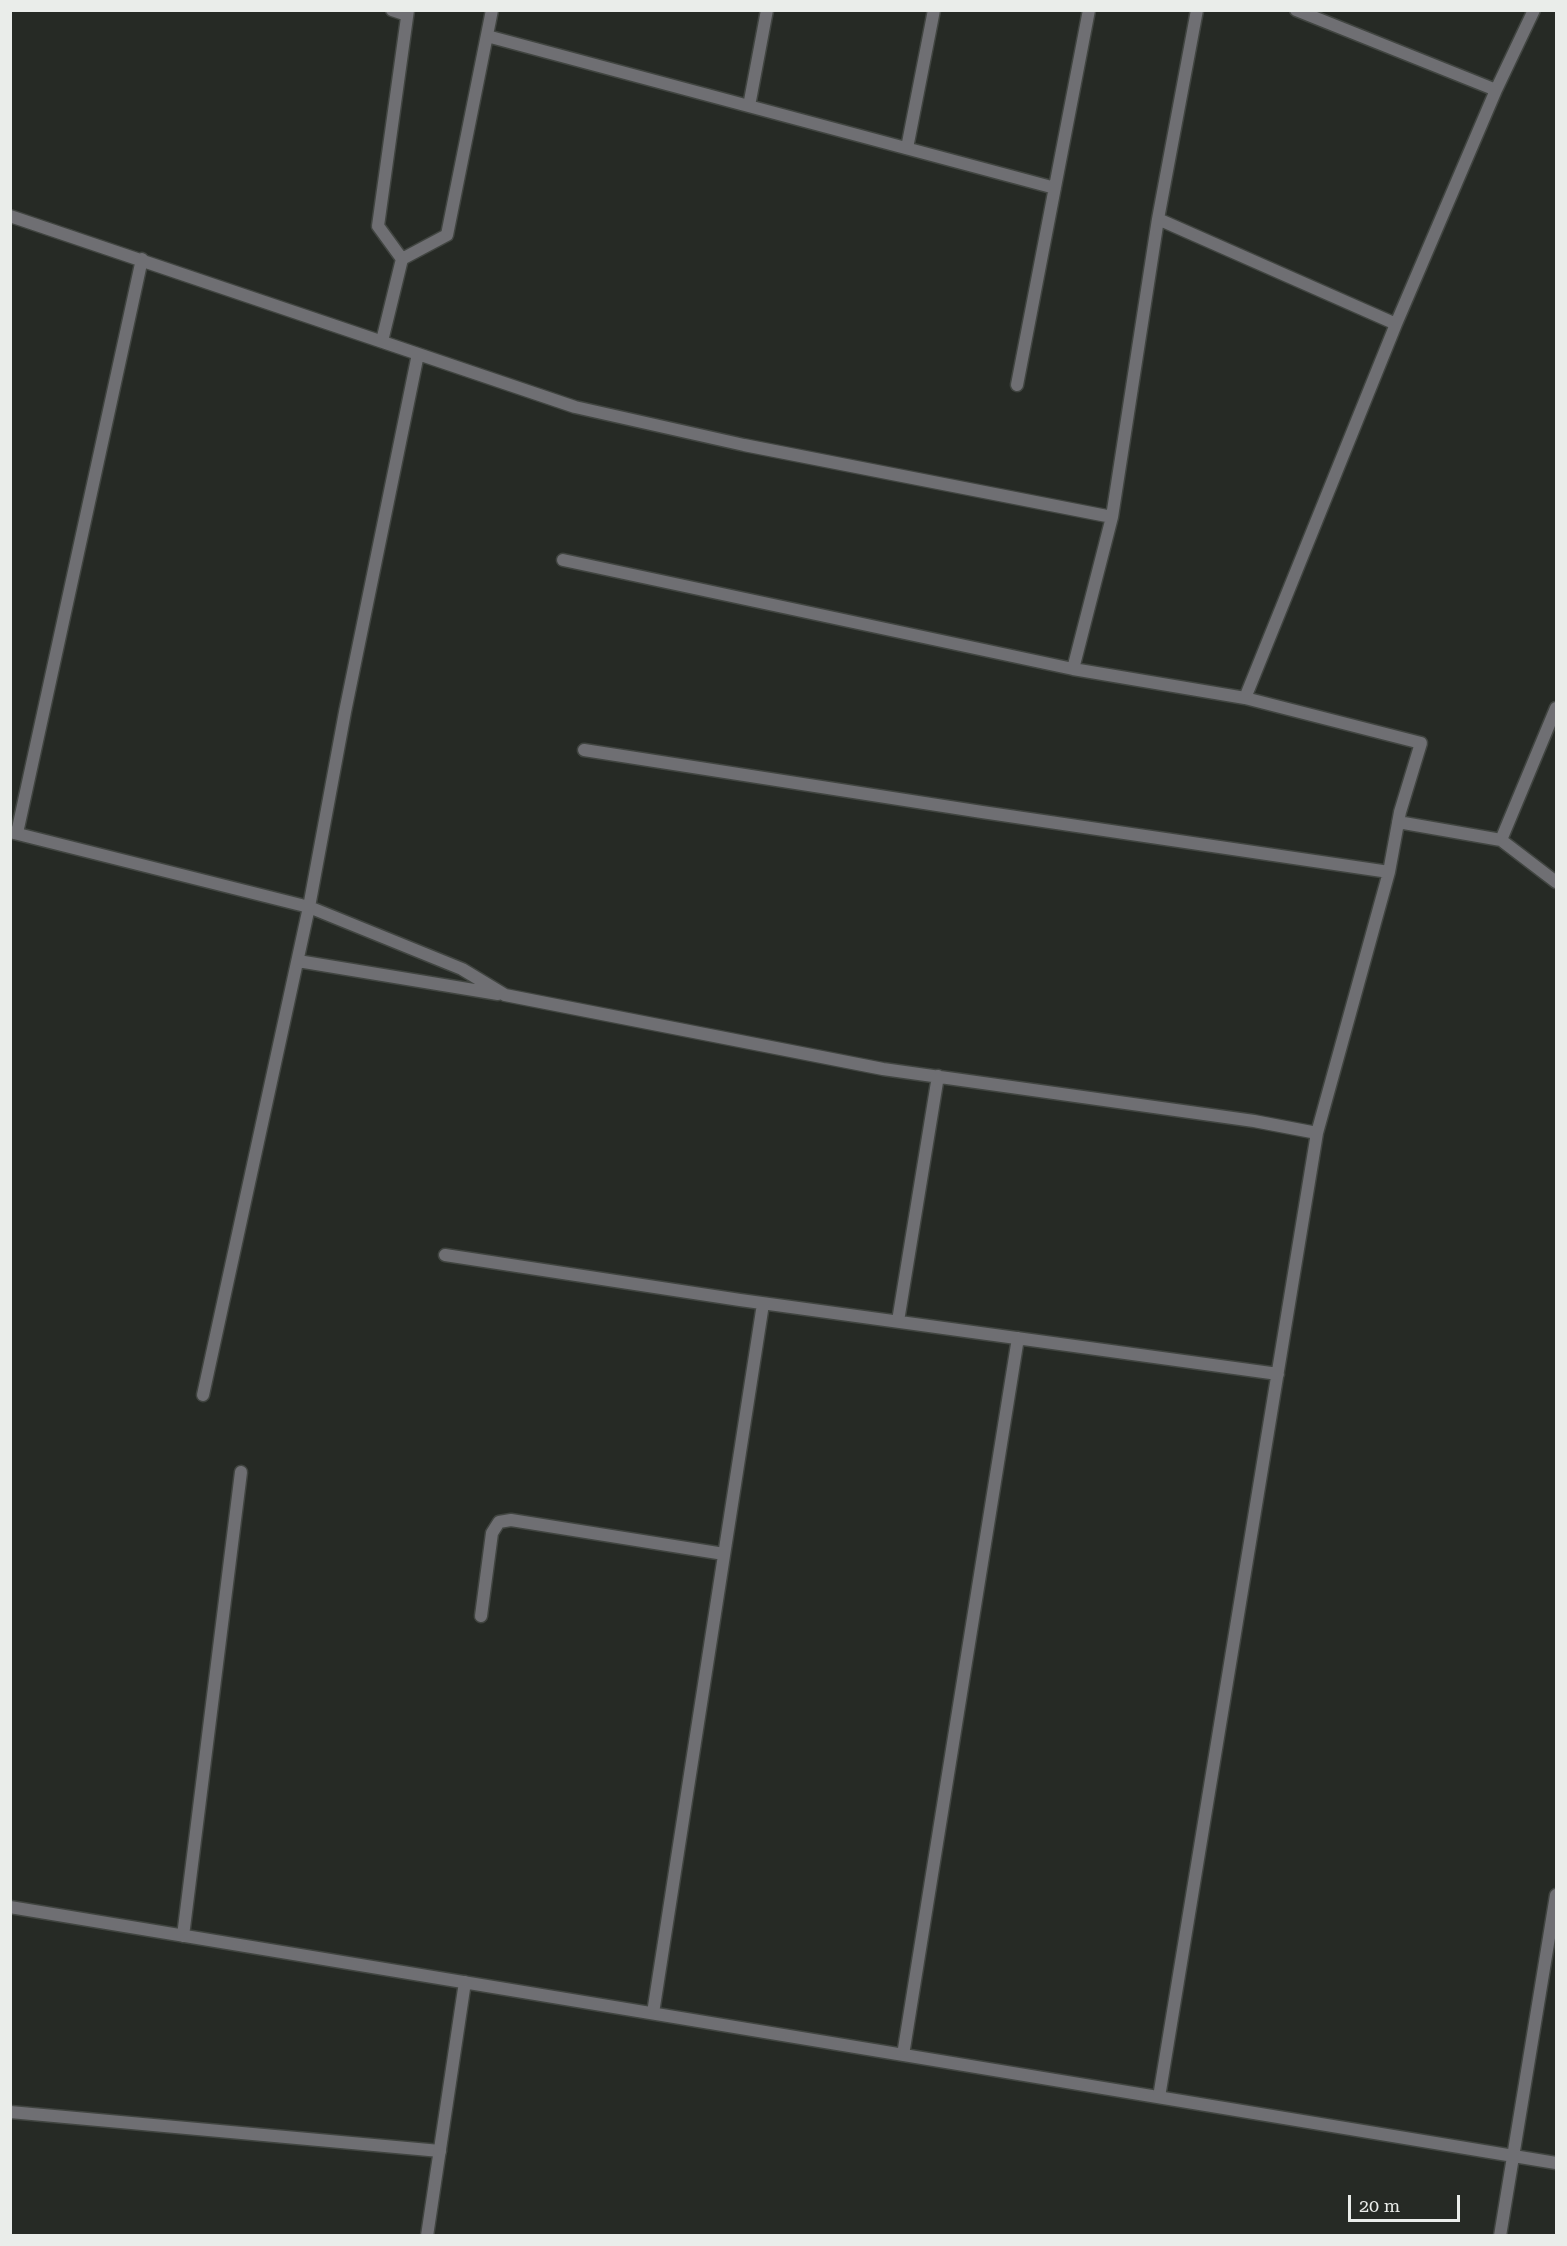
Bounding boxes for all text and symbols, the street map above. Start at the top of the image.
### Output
scale bar [1351,2183,1464,2221]
text: 20 m [1359,2195,1400,2216]

